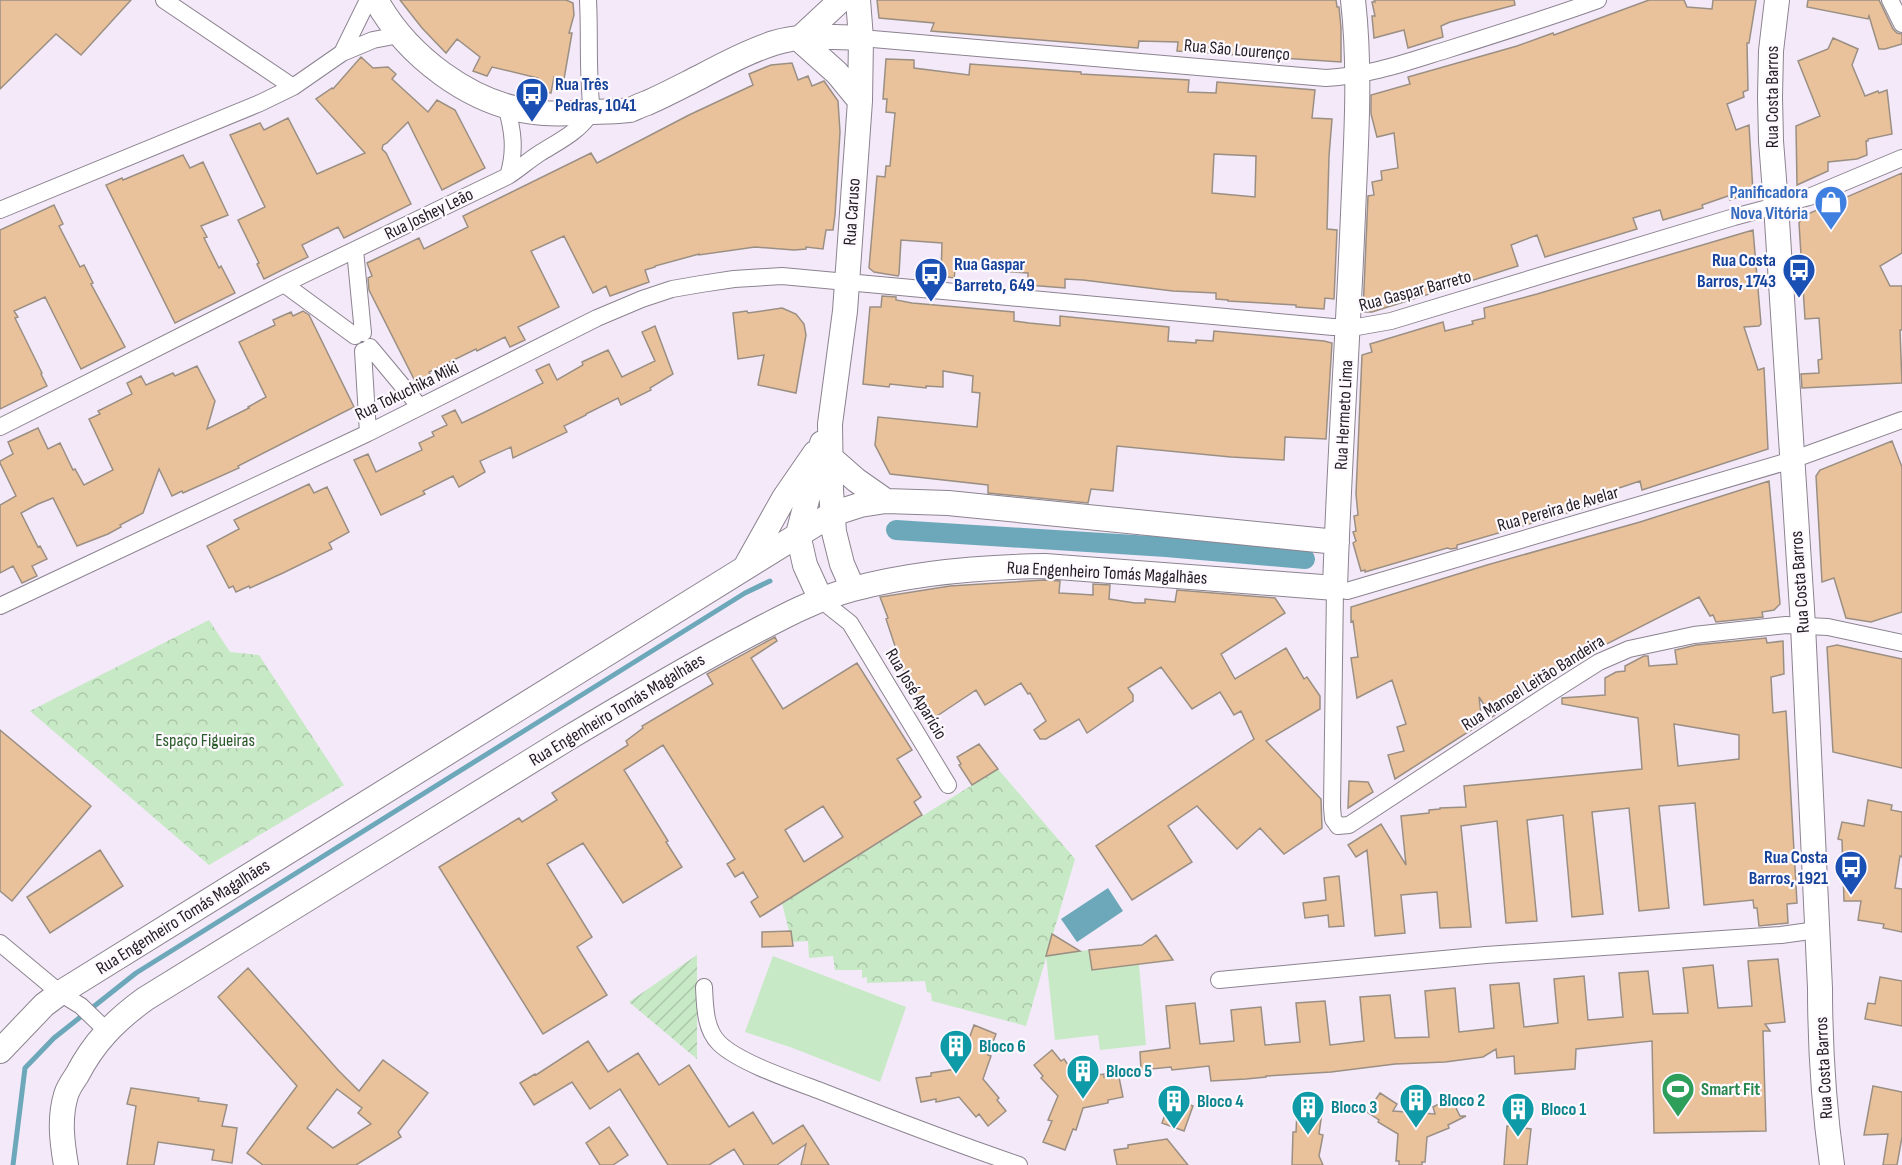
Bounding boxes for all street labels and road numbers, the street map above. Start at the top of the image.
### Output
street label: Rua São Lourenço [1183,35,1291,65]
street label: Rua Costa Barros [1762,46,1783,148]
street label: Rua Caruso [839,178,865,246]
street label: Rua Joshey Leão [381,184,477,244]
street label: Rua Gaspar Barreto [1357,266,1473,316]
street label: Rua Tokuchika Miki [352,357,462,425]
street label: Rua Hermeto Lima [1331,359,1357,471]
street label: Rua Pereira de Avelar [1495,482,1621,536]
street label: Rua Costa Barros [1786,530,1814,634]
street label: Rua Engenheiro Tomás Magalhães [1006,557,1208,589]
street label: Rua Manoel Leitão Bandeira [1458,631,1608,735]
street label: Rua José Aparício [881,645,951,743]
street label: Rua Engenheiro Tomás Magalhães [525,649,709,771]
street label: Rua Engenheiro Tomás Magalhães [92,855,274,979]
street label: Rua Costa Barros [1811,1016,1837,1120]

